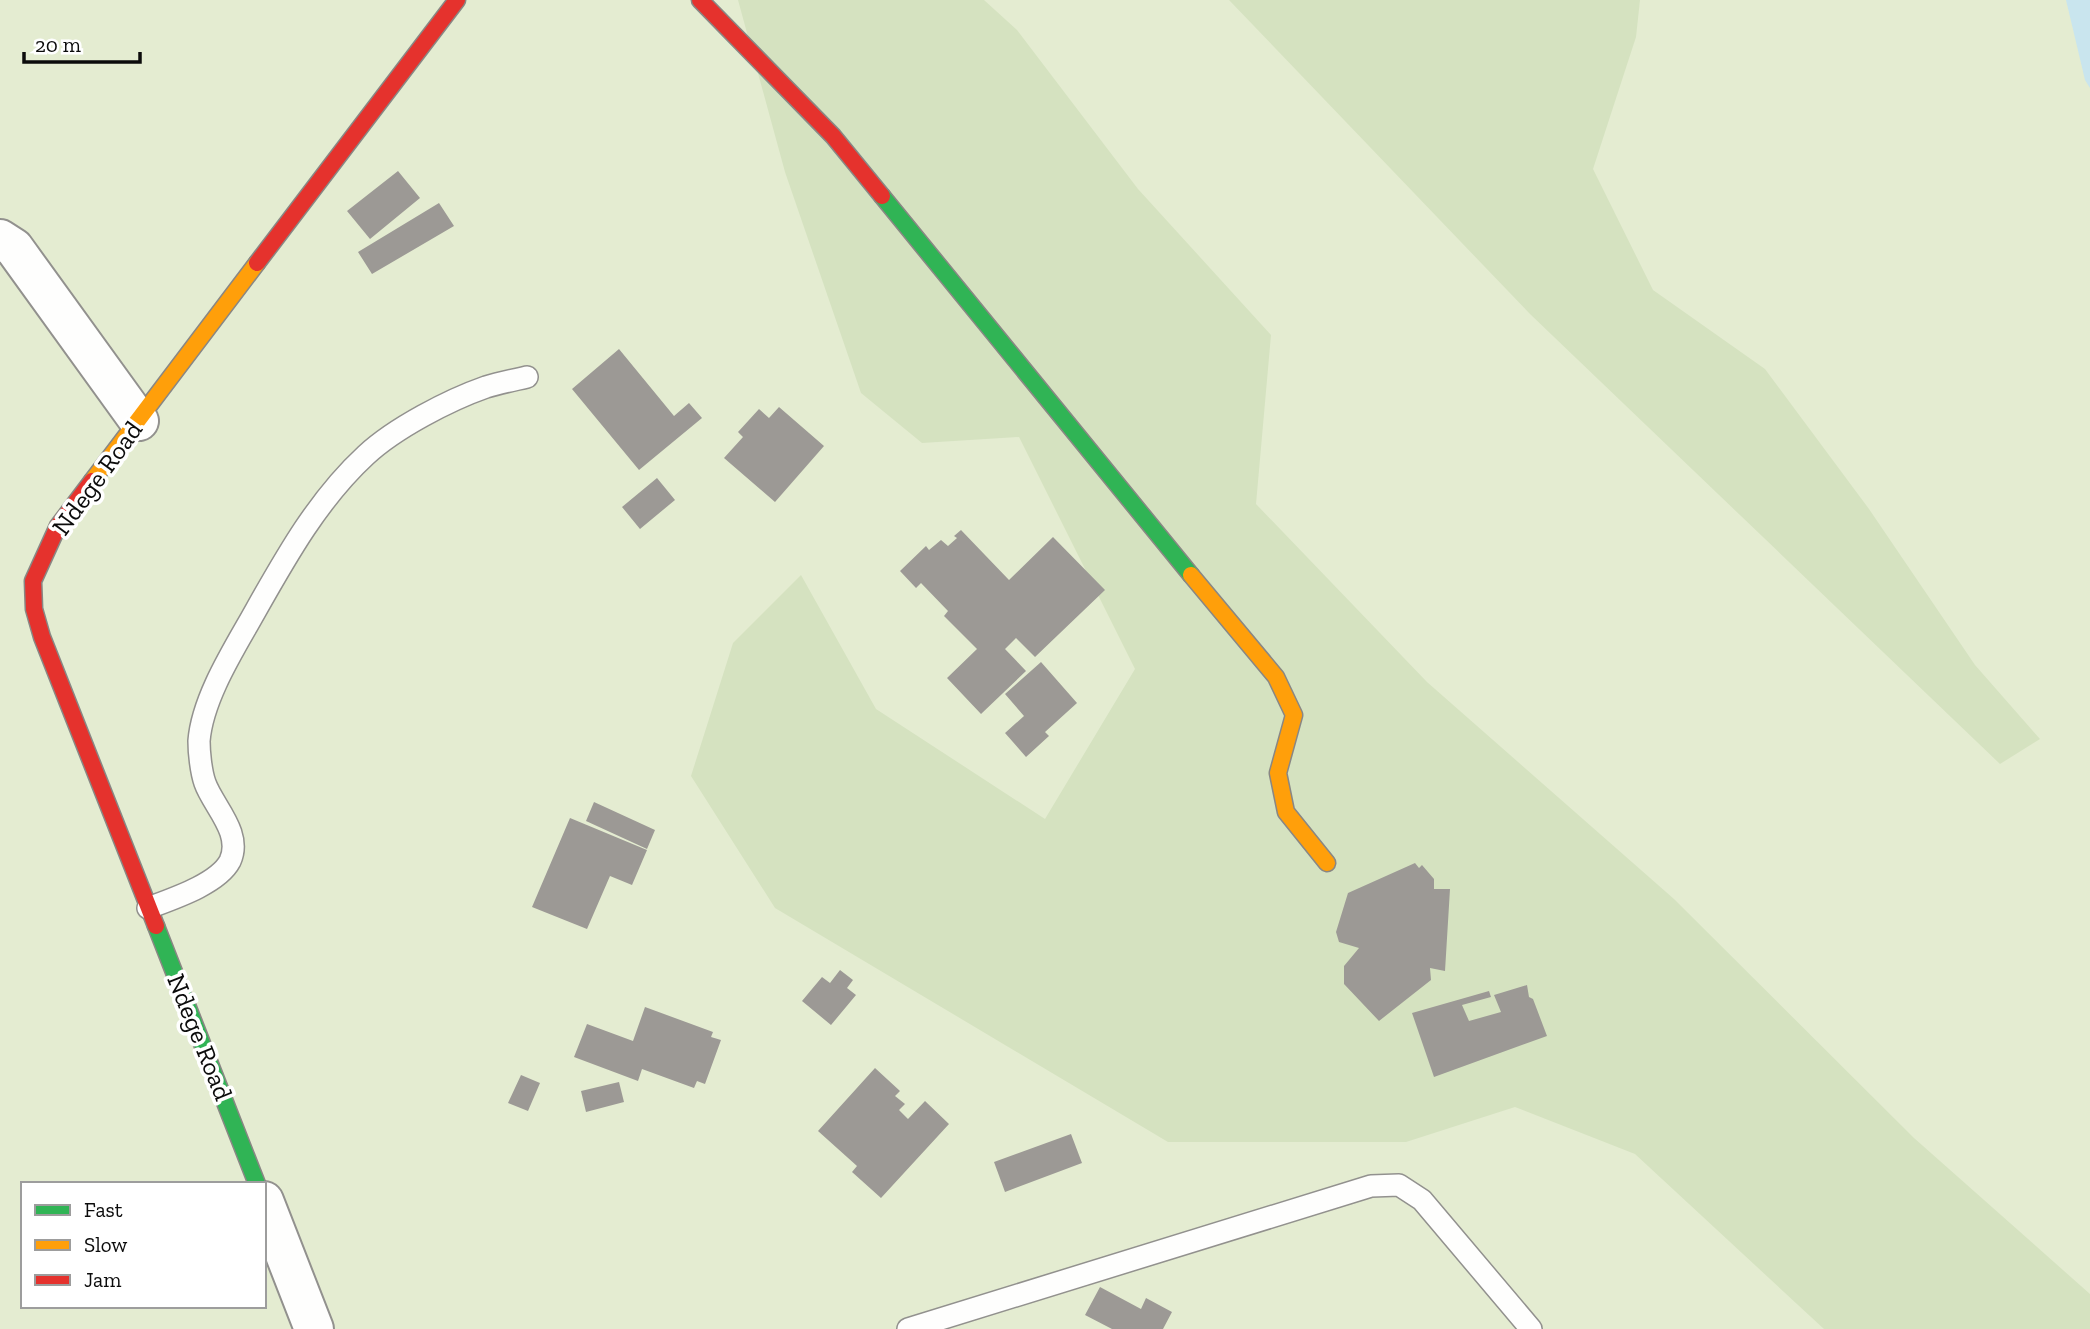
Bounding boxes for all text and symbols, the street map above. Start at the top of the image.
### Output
scale bar [24,21,140,65]
text: 20 m [35,32,81,57]
street label: Ndege Road [45,415,149,541]
street label: Ndege Road [160,969,240,1105]
legend [21,1182,266,1308]
text: Fast [84,1197,123,1222]
text: Slow [84,1232,127,1257]
text: Jam [84,1267,121,1292]

